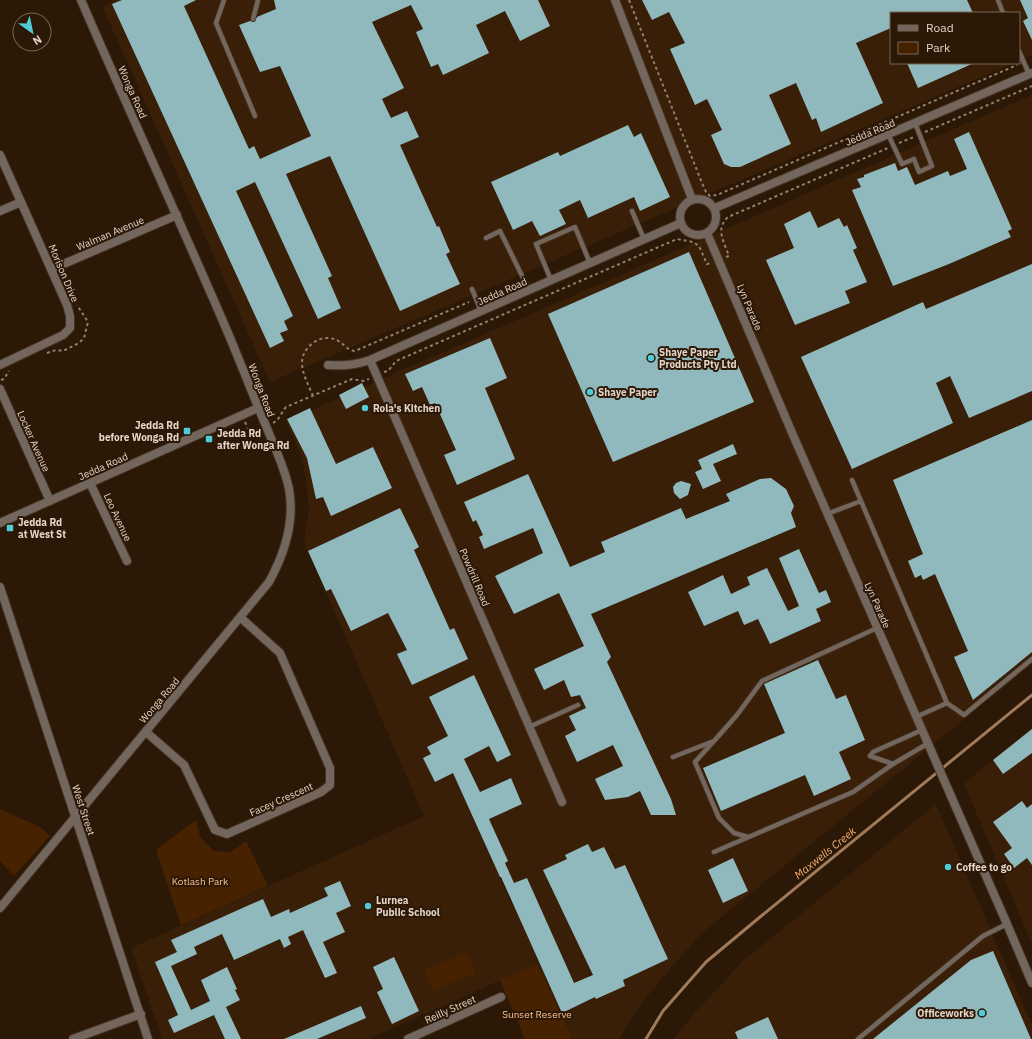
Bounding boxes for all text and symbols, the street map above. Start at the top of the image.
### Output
north arrow [12,12,52,52]
legend [890,12,1020,64]
text: Road [926,20,954,35]
text: N [30,32,45,48]
text: Park [926,40,951,55]
street label: Wonga Road [115,64,150,120]
street label: Jedda Road [843,116,897,149]
street label: Walman Avenue [74,213,147,254]
street label: Morison Drive [46,242,82,305]
street label: Jedda Road [475,275,529,308]
street label: Lyn Parade [734,282,765,333]
place label: Shaye Paper Products Pty Ltd [659,346,737,371]
marker: Shaye Paper Products Pty Ltd [646,353,656,363]
street label: Wonga Road [245,362,278,419]
place label: Shaye Paper [598,386,657,399]
marker: Shaye Paper [585,387,595,397]
place label: Rola's Kitchen [373,402,440,415]
marker: Rola's Kitchen [360,403,370,413]
street label: Locker Avenue [14,409,53,474]
place label: Jedda Rd before Wonga Rd [99,419,179,444]
marker: Jedda Rd before Wonga Rd [182,426,192,436]
place label: Jedda Rd after Wonga Rd [217,427,289,452]
marker: Jedda Rd after Wonga Rd [204,434,214,444]
street label: Jedda Road [76,450,130,483]
street label: Leo Avenue [101,491,135,544]
place label: Jedda Rd at West St [18,516,66,541]
marker: Jedda Rd at West St [5,523,15,533]
street label: Powdrill Road [456,546,493,608]
street label: Lyn Parade [862,580,894,631]
street label: Wonga Road [136,675,182,726]
street label: Facey Crescent [247,779,315,819]
street label: West Street [69,783,98,838]
water label: Maxwells Creek [791,824,859,882]
place label: Coffee to go [956,861,1012,874]
marker: Coffee to go [943,862,953,872]
park label: Kotlash Park [172,875,229,888]
place label: Lurnea Public School [376,894,440,919]
marker: Lurnea Public School [363,901,373,911]
street label: Reilly Street [423,992,478,1026]
place label: Officeworks [917,1007,974,1020]
park label: Sunset Reserve [502,1008,572,1021]
marker: Officeworks [977,1008,987,1018]

